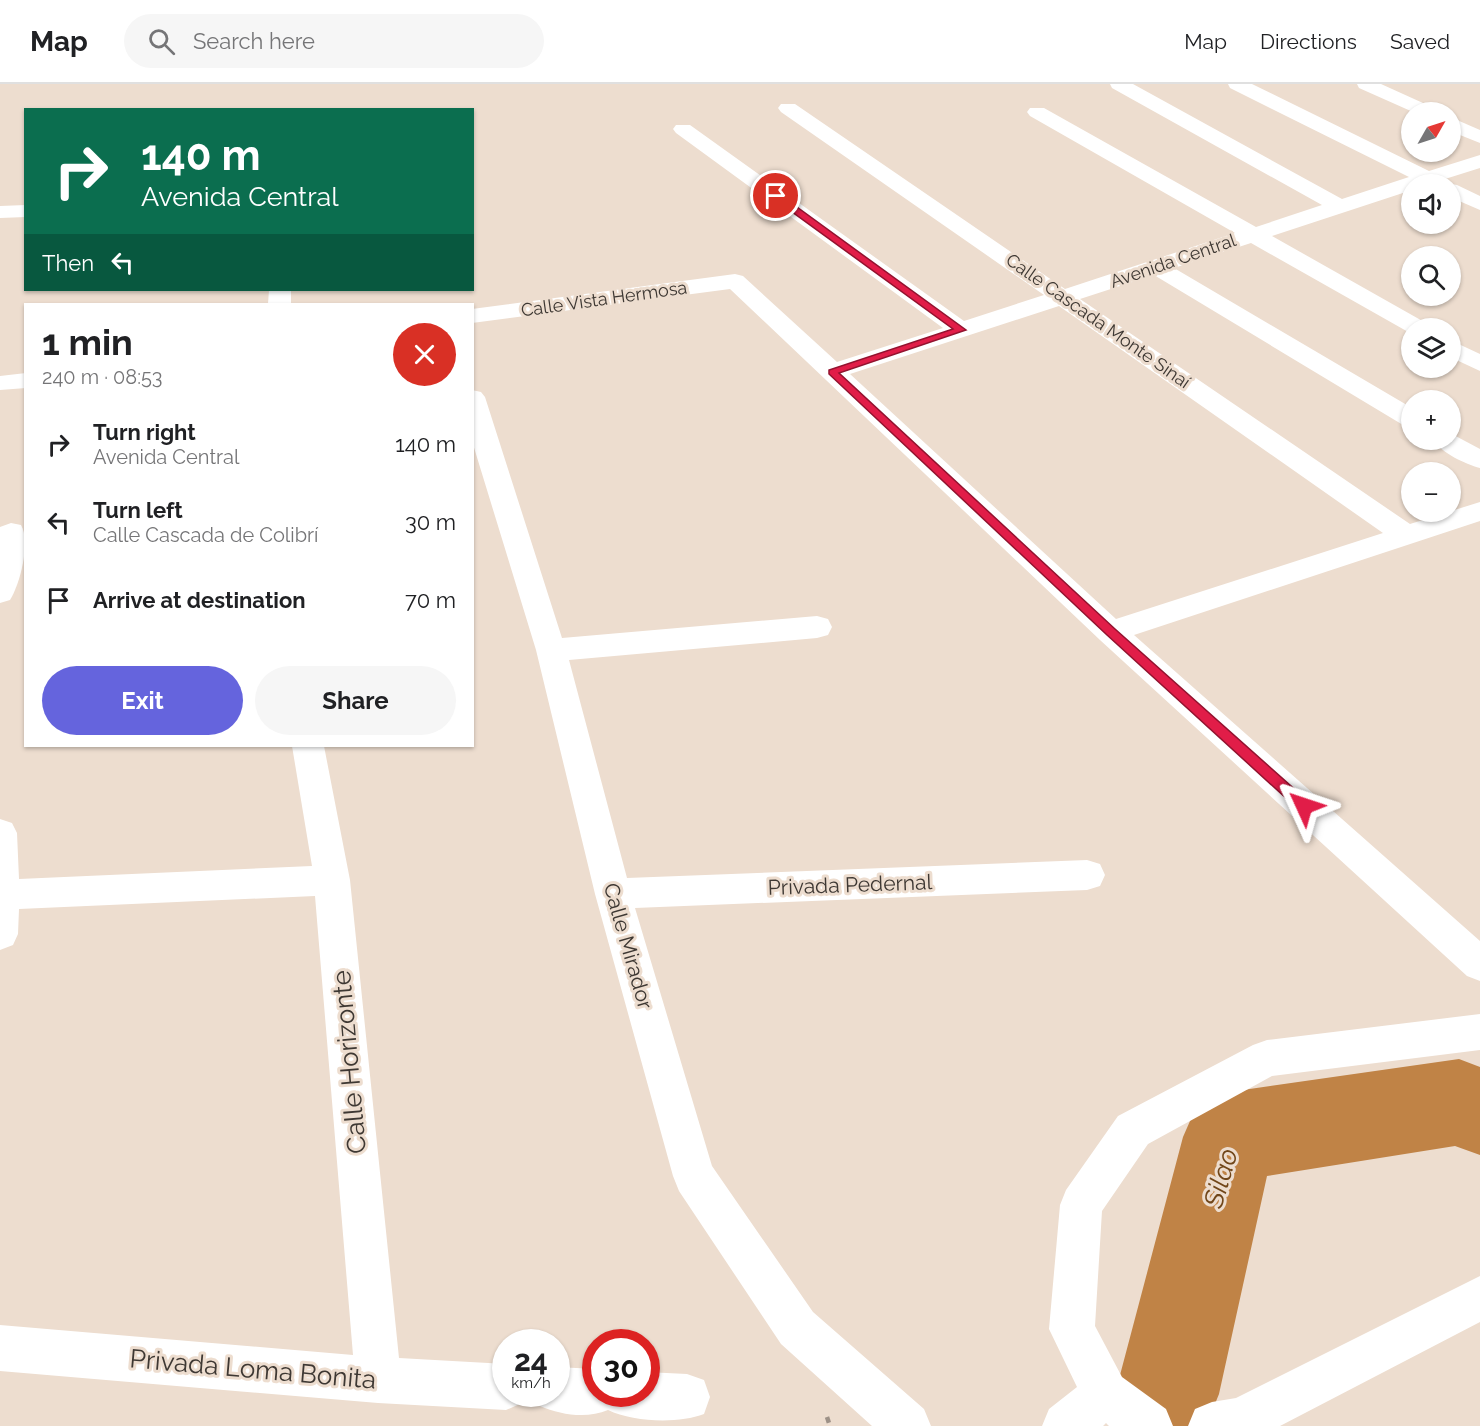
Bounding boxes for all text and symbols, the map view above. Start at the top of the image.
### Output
search box [124,14,544,68]
text: Map [30,25,88,58]
icon: search [145,25,178,58]
text: Search here [193,28,315,54]
text: Map [1184,29,1227,54]
text: Directions [1260,29,1357,54]
text: Saved [1390,29,1450,54]
north arrow [1401,102,1461,162]
map controls [1401,102,1461,522]
text: 140 m [141,131,261,180]
icon: right [42,132,120,210]
pin [750,170,801,221]
button: sound [1401,174,1461,234]
icon: arrive [759,179,792,212]
text: Avenida Central [141,181,339,212]
street label: Avenida Central [1107,229,1239,292]
icon: left [106,246,139,279]
button: search [1401,246,1461,306]
street label: Calle Cascada Monte Sinaí [1002,249,1195,392]
text: Then [42,250,94,276]
street label: Calle Vista Hermosa [520,276,688,321]
button: layers [1401,318,1461,378]
text: 1 min [42,321,133,363]
button: close [393,323,456,386]
text: 240 m · 08:53 [42,365,162,389]
button: + [1401,390,1461,450]
text: Turn right [93,419,196,445]
icon: right [42,428,75,461]
text: 140 m [395,431,456,457]
text: Avenida Central [93,445,239,469]
button: − [1401,462,1461,522]
text: Turn left [93,497,183,523]
icon: left [42,506,75,539]
text: 30 m [405,509,456,535]
text: Calle Cascada de Colibrí [93,523,318,547]
icon: arrive [42,584,75,617]
text: Arrive at destination [93,587,306,613]
text: 70 m [405,587,456,613]
button: Exit [42,666,243,735]
button: Share [255,666,456,735]
position arrow [1272,774,1336,838]
street label: Privada Pedernal [767,869,933,900]
street label: Calle Mirador [599,880,659,1012]
street label: Calle Horizonte [326,969,372,1155]
water label: Silao [1197,1145,1244,1212]
speed limit sign: 30 [582,1329,660,1407]
street label: Privada Loma Bonita [129,1343,377,1395]
text: 24 [514,1343,548,1378]
text: km/h [511,1374,551,1392]

